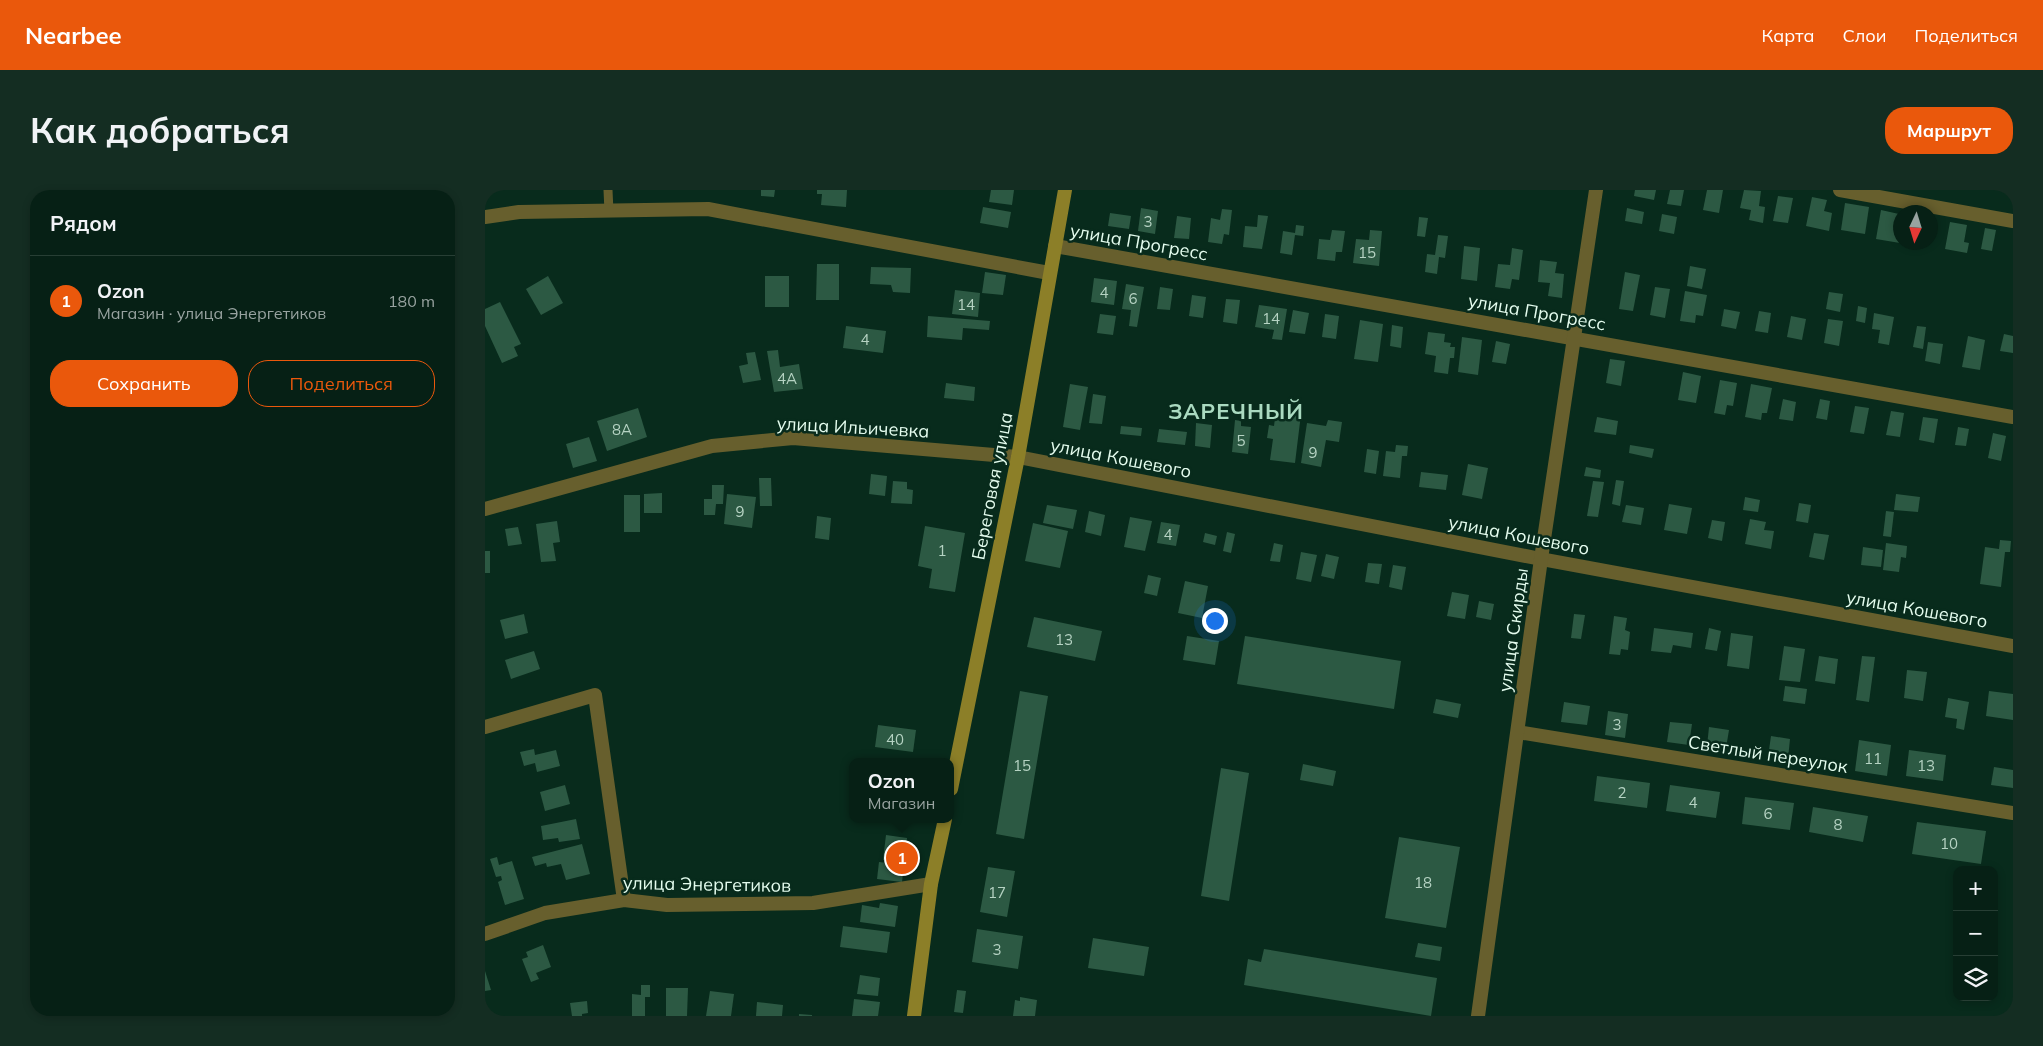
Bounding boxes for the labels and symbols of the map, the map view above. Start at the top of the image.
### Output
north arrow [1893,205,1938,250]
house number: 3 [1143,212,1153,231]
street label: улица Прогресс [1068,219,1210,265]
house number: 15 [1358,243,1376,262]
house number: 4 [1099,283,1109,302]
house number: 6 [1128,289,1138,308]
street label: улица Прогресс [1466,289,1608,335]
house number: 14 [957,295,975,314]
house number: 14 [1262,309,1280,328]
house number: 4 [860,330,870,349]
house number: 4А [777,369,797,388]
district label: ЗАРЕЧНЫЙ [1168,397,1304,425]
street label: Береговая улица [966,410,1018,562]
street label: улица Ильичевка [776,412,930,442]
house number: 8А [612,420,632,439]
house number: 5 [1236,431,1246,450]
street label: улица Кошевого [1049,433,1193,483]
house number: 9 [1308,443,1318,462]
house number: 9 [735,502,745,521]
street label: улица Кошевого [1447,510,1591,560]
house number: 4 [1163,525,1173,544]
house number: 1 [937,541,947,560]
street label: улица Скирды [1493,566,1533,694]
street label: улица Кошевого [1845,585,1989,633]
your location [1202,608,1228,634]
house number: 13 [1055,630,1073,649]
house number: 3 [1612,715,1622,734]
house number: 40 [886,730,904,749]
street label: Светлый переулок [1687,730,1850,778]
house number: 11 [1864,749,1882,768]
house number: 15 [1013,756,1031,775]
house number: 13 [1917,756,1935,775]
house number: 2 [1617,783,1627,802]
house number: 4 [1688,793,1698,812]
house number: 6 [1763,804,1773,823]
house number: 8 [1833,815,1843,834]
house number: 10 [1940,834,1958,853]
pin: 1 [886,839,918,877]
street label: улица Энергетиков [623,871,791,897]
house number: 18 [1414,873,1432,892]
house number: 17 [988,883,1006,902]
house number: 3 [992,940,1002,959]

